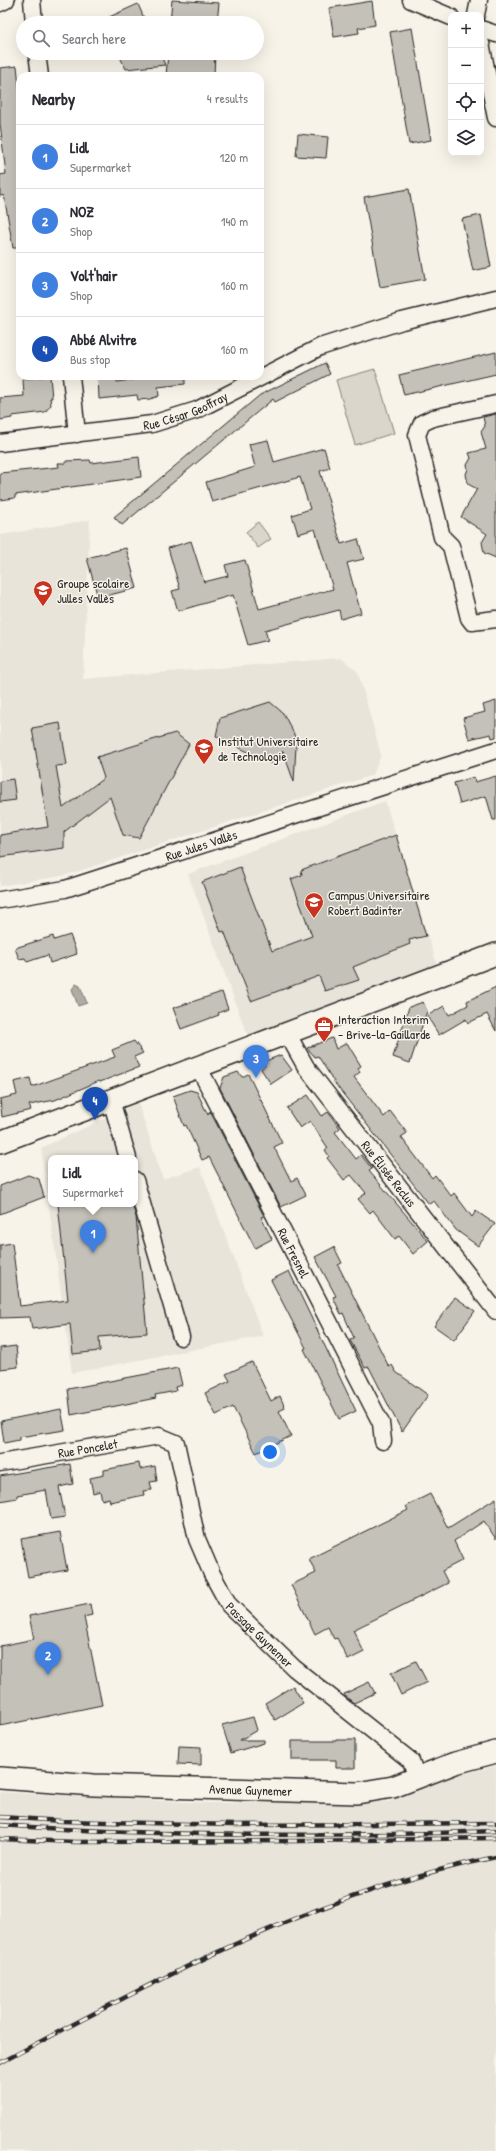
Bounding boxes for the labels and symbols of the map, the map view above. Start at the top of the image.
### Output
street label: Rue César Geoffray [142,387,231,434]
place label: Groupe scolaire Julles Vallès [57,574,129,607]
school or university icon: Groupe scolaire Julles Vallès [32,579,54,607]
place label: Institut Universitaire de Technologie [218,732,318,765]
school or university icon: Institut Universitaire de Technologie [193,737,215,765]
street label: Rue Jules Vallès [163,825,239,865]
place label: Campus Universitaire Robert Badinter [328,886,430,919]
school or university icon: Campus Universitaire Robert Badinter [303,891,325,919]
place label: Interaction Interim - Brive-la-Gaillarde [338,1010,430,1043]
office icon: Interaction Interim - Brive-la-Gaillarde [313,1015,335,1043]
pin: 3 [243,1045,269,1078]
pin: 4 [82,1087,108,1120]
street label: Rue Élisée Reclus [357,1137,421,1211]
pin: 1 [80,1220,106,1253]
street label: Rue Fresnel [273,1225,314,1281]
street label: Rue Poncelet [57,1434,119,1462]
your location [260,1442,280,1462]
street label: Passage Guynemer [222,1598,297,1672]
pin: 2 [35,1642,61,1675]
street label: Avenue Guynemer [209,1780,292,1800]

